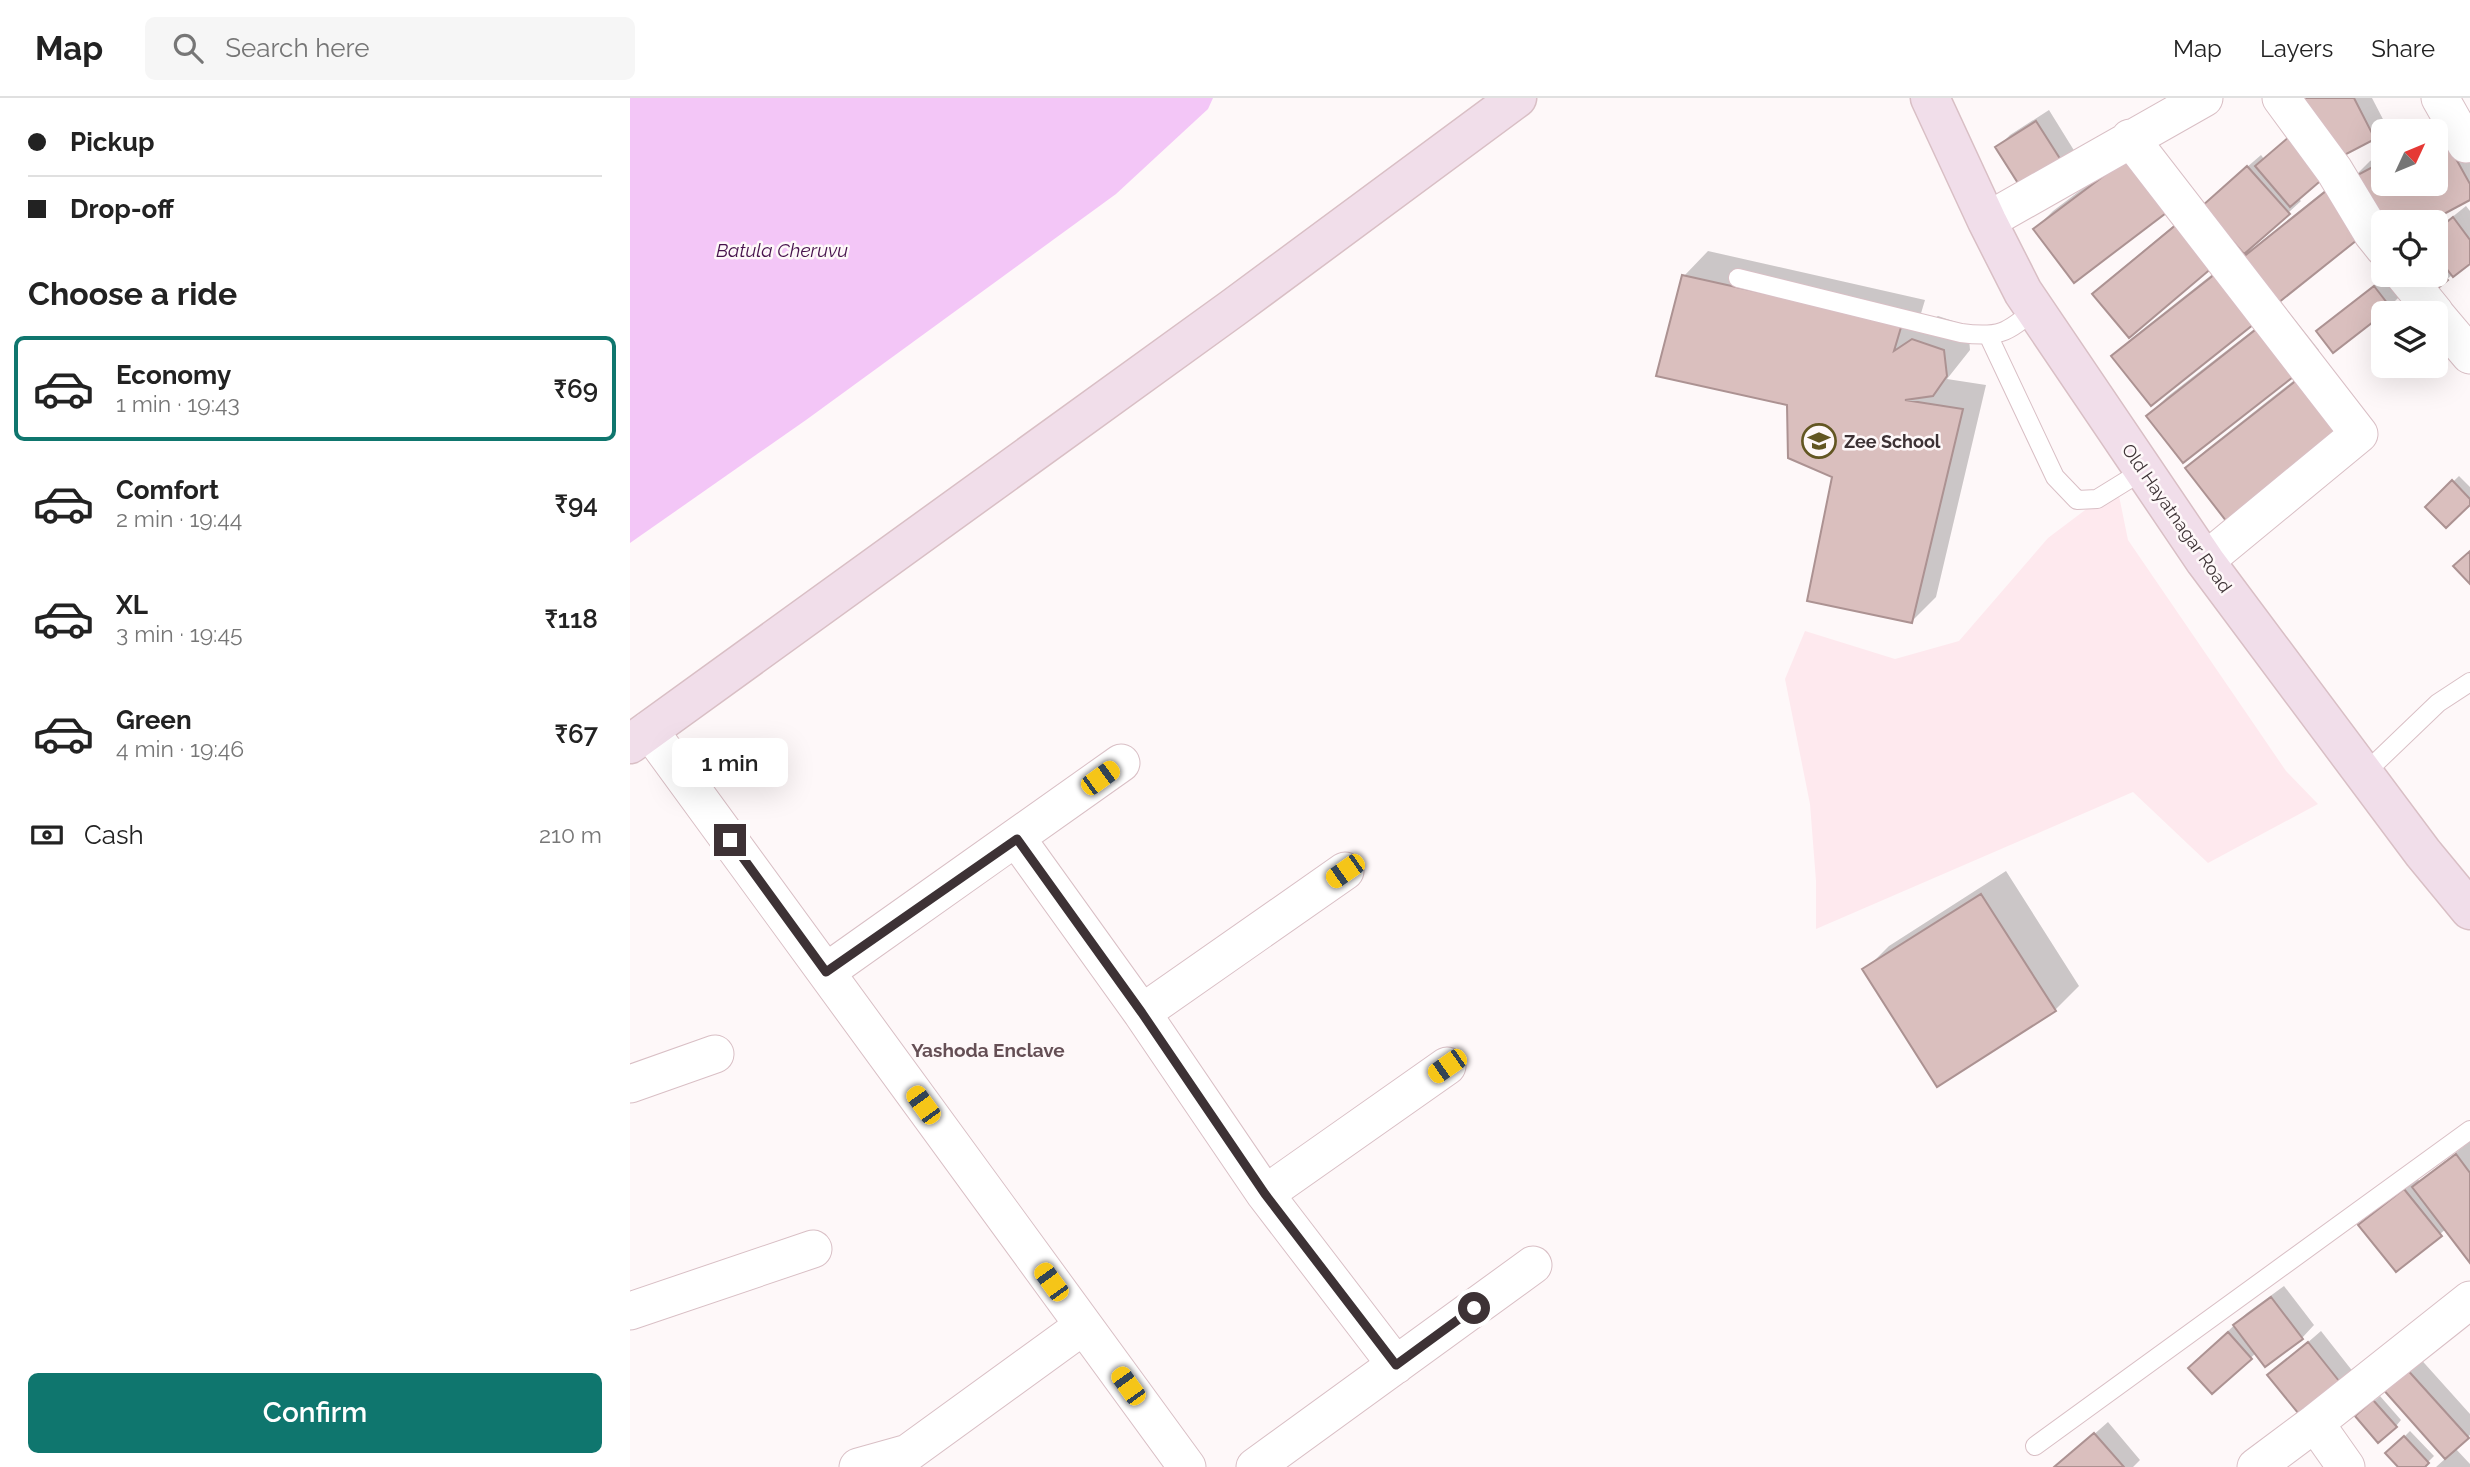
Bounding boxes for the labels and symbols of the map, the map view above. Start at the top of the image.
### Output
north arrow [2371,119,2448,196]
water label: Batula Cheruvu [716,239,848,261]
school or university icon: Zee School [1800,422,1838,460]
place label: Zee School [1844,431,1941,452]
street label: Old Hayatnagar Road [2118,439,2236,597]
callout: 1 min [672,738,788,788]
car [1077,757,1124,799]
route end [714,824,746,856]
car [1322,850,1369,892]
district label: Yashoda Enclave [911,1039,1065,1061]
car [1424,1045,1471,1087]
car [903,1082,944,1128]
car [1031,1259,1072,1305]
route start [1458,1292,1490,1324]
car [1108,1363,1149,1409]

